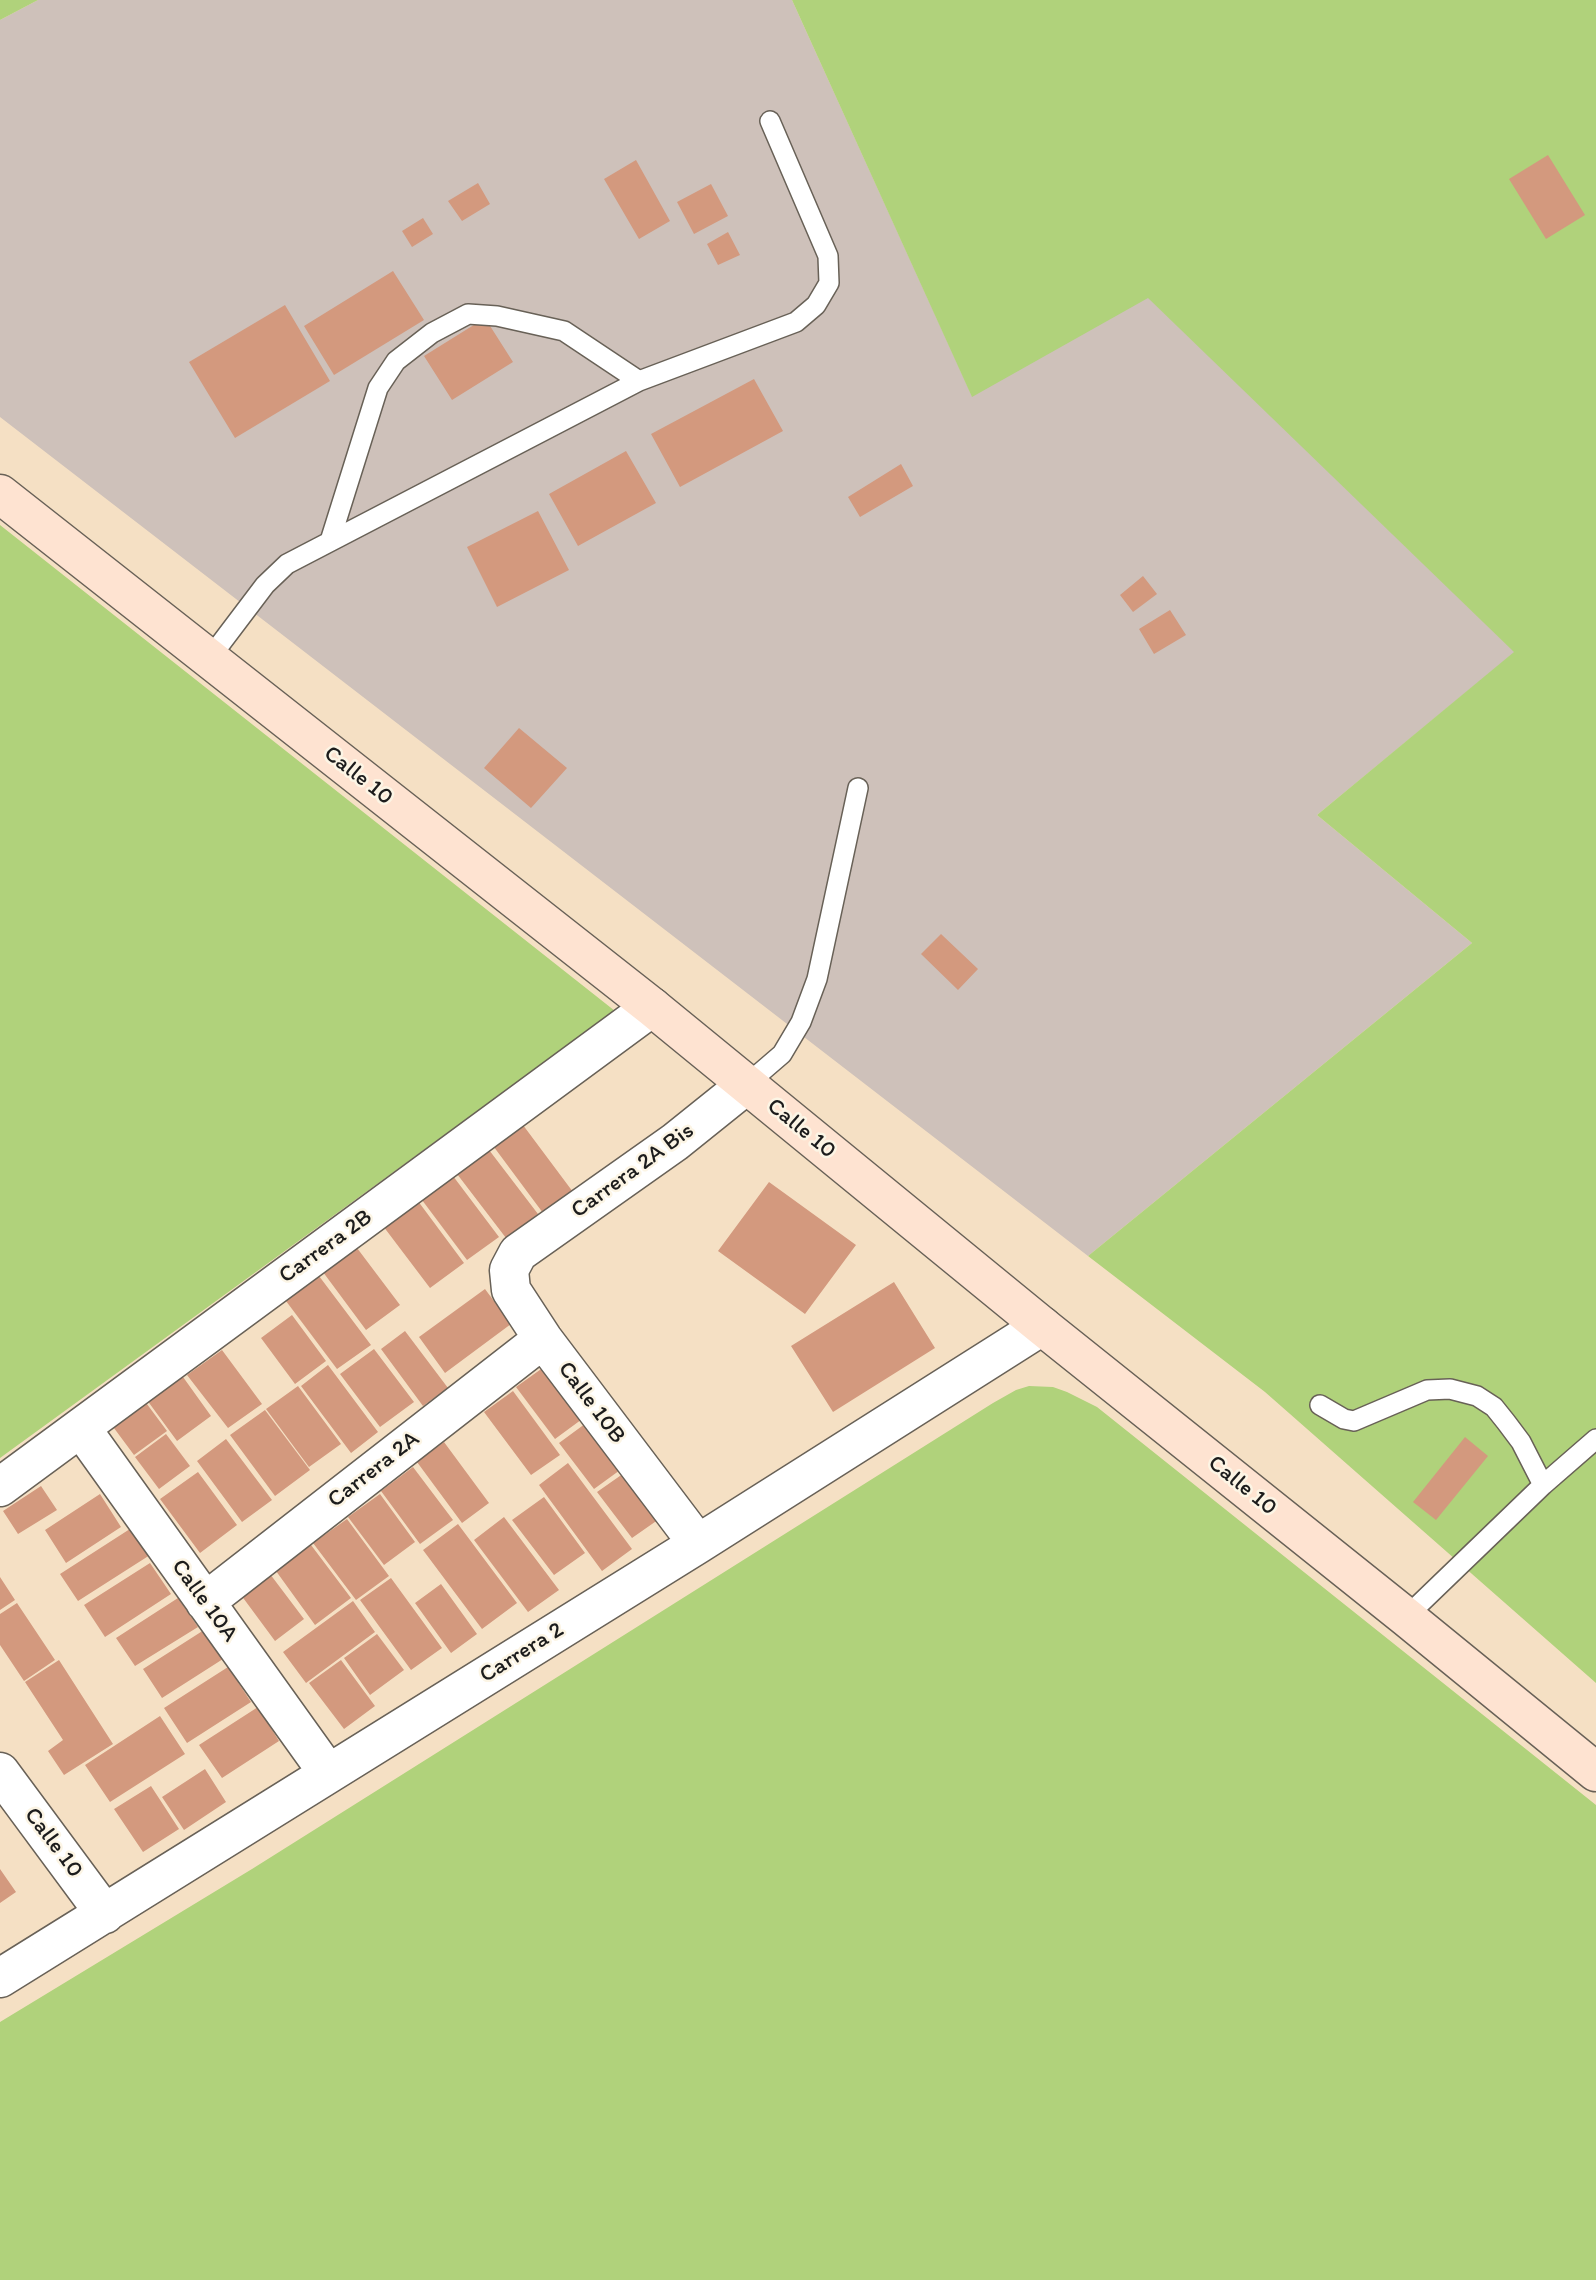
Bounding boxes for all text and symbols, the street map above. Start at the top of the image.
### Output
street label: Calle 10 [318,740,398,812]
street label: Calle 10 [761,1093,841,1165]
street label: Carrera 2A Bis [566,1117,700,1225]
street label: Carrera 2B [274,1204,378,1290]
street label: Calle 10B [551,1357,631,1449]
street label: Carrera 2A [323,1426,425,1514]
street label: Calle 10 [1202,1450,1282,1522]
street label: Calle 10A [165,1554,243,1648]
street label: Carrera 2 [475,1616,569,1690]
street label: Calle 10 [18,1802,88,1884]

